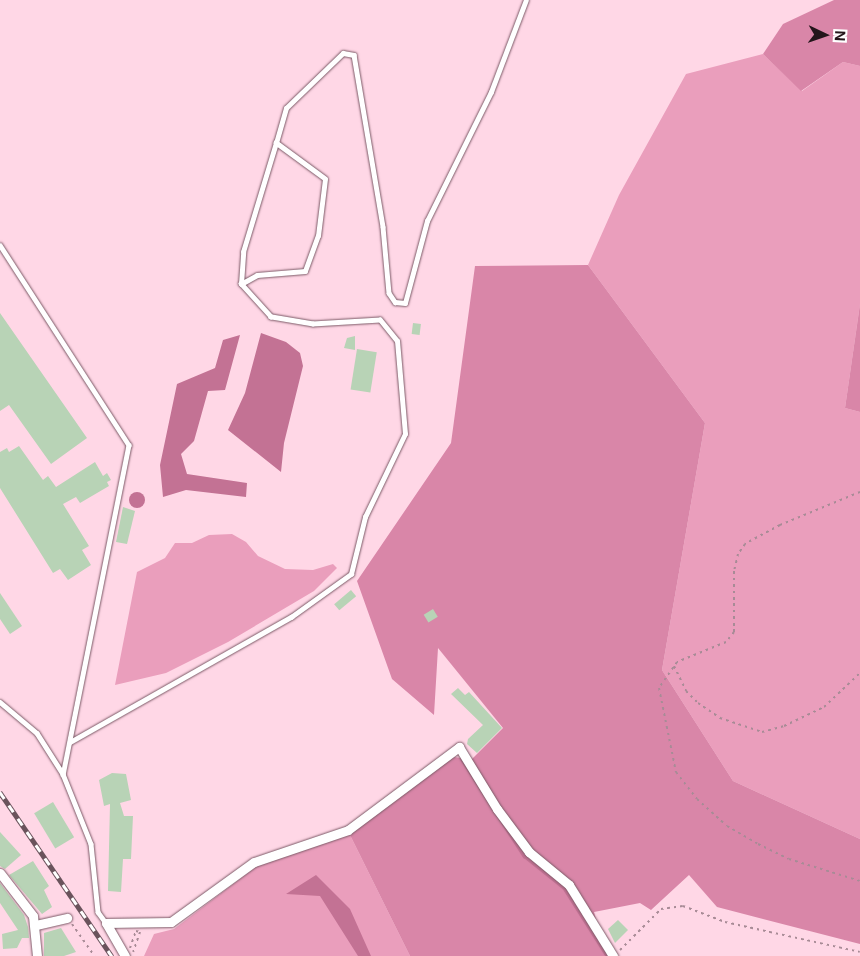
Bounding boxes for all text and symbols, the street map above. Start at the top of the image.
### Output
north arrow [800,10,850,60]
text: N [832,30,849,42]

